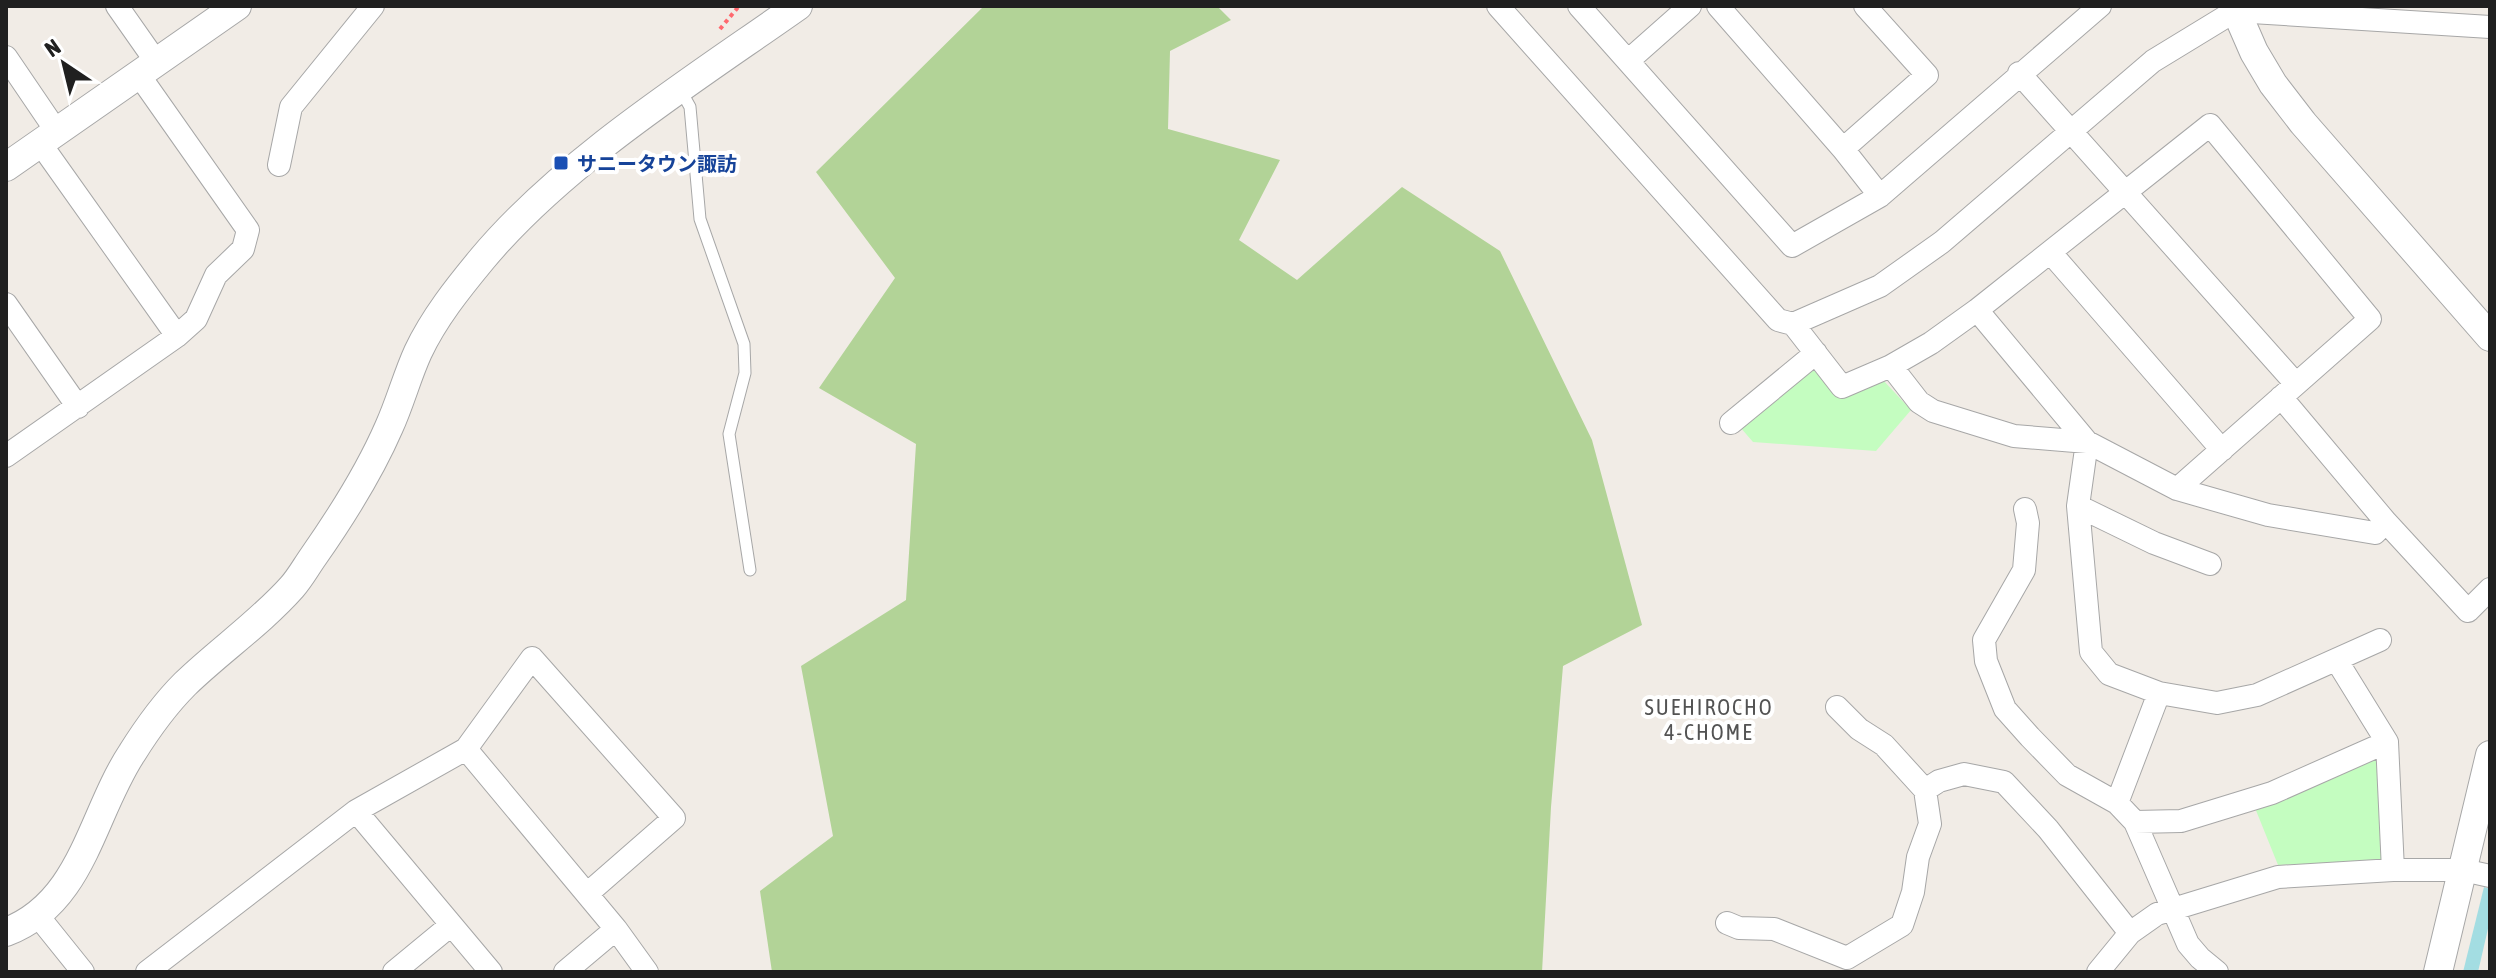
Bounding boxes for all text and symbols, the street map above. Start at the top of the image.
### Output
north arrow [24,24,104,104]
text: N [40,33,65,62]
place label: サニータウン諏訪 [577,152,737,175]
marker: サニータウン諏訪 [552,154,570,172]
district label: SUEHIROCHO 4-CHOME [1644,694,1774,745]

